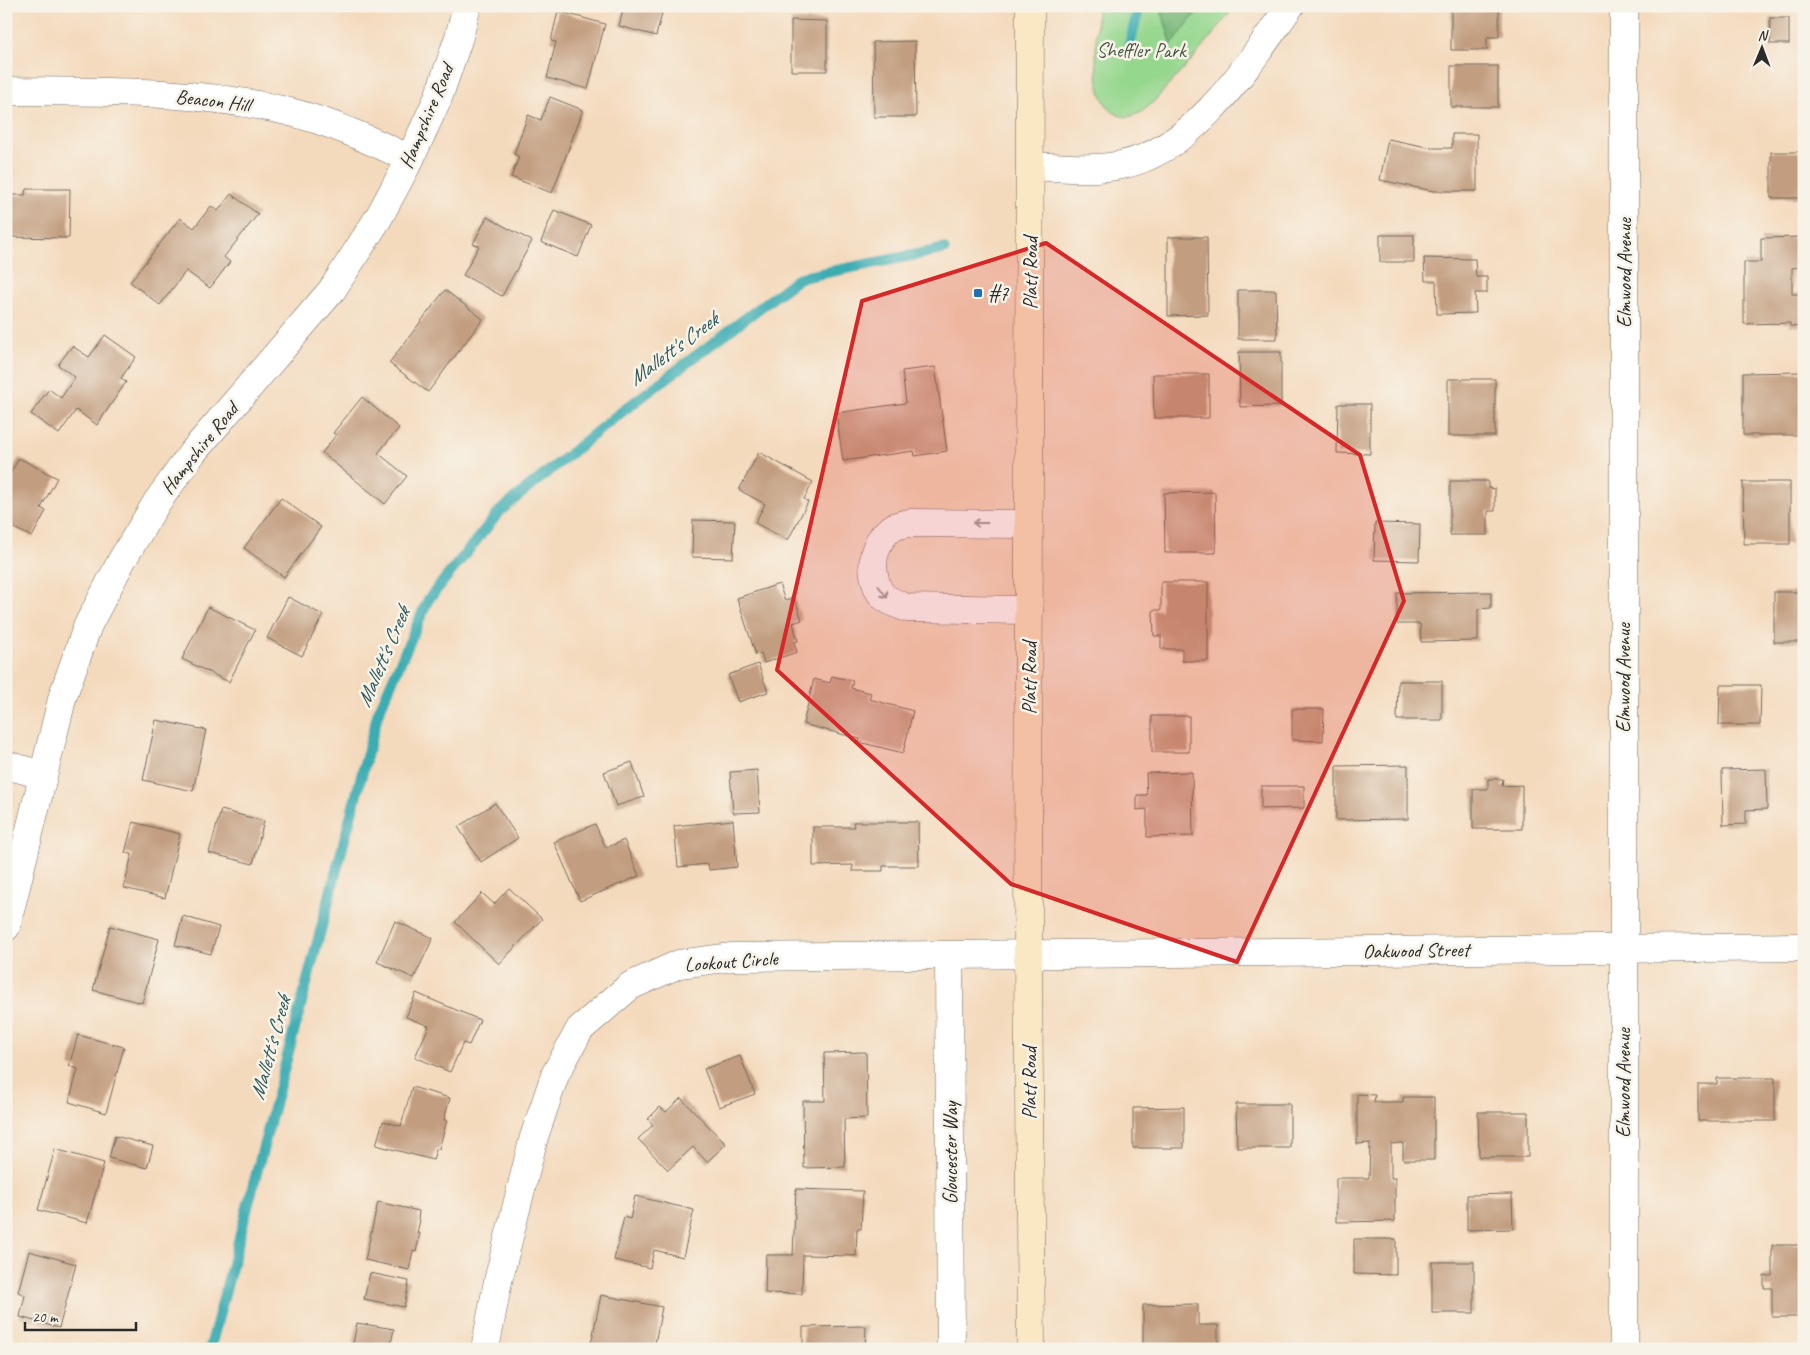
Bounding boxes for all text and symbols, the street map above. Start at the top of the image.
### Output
north arrow [1738,22,1788,72]
text: N [1758,27,1769,44]
park label: Sheffler Park [1096,38,1187,63]
street label: Hampshire Road [393,58,461,172]
street label: Beacon Hill [174,84,255,118]
street label: Elmwood Avenue [1612,217,1637,328]
street label: Platt Road [1018,233,1043,309]
place label: #7 [988,281,1009,306]
marker: #7 [972,287,984,299]
water label: Mallett's Creek [623,304,726,391]
street label: Hampshire Road [155,395,246,499]
one-way arrow [973,518,989,528]
one-way arrow [878,585,888,599]
water label: Mallett's Creek [350,599,417,711]
street label: Elmwood Avenue [1611,622,1636,733]
street label: Platt Road [1017,638,1042,714]
street label: Oakwood Street [1362,937,1473,964]
street label: Lookout Circle [684,946,780,977]
water label: Mallett's Creek [244,989,297,1102]
street label: Elmwood Avenue [1611,1027,1636,1138]
street label: Platt Road [1017,1043,1042,1119]
street label: Gloucester Way [938,1100,963,1204]
scale bar [25,1300,136,1332]
text: 20 m [32,1308,59,1327]

